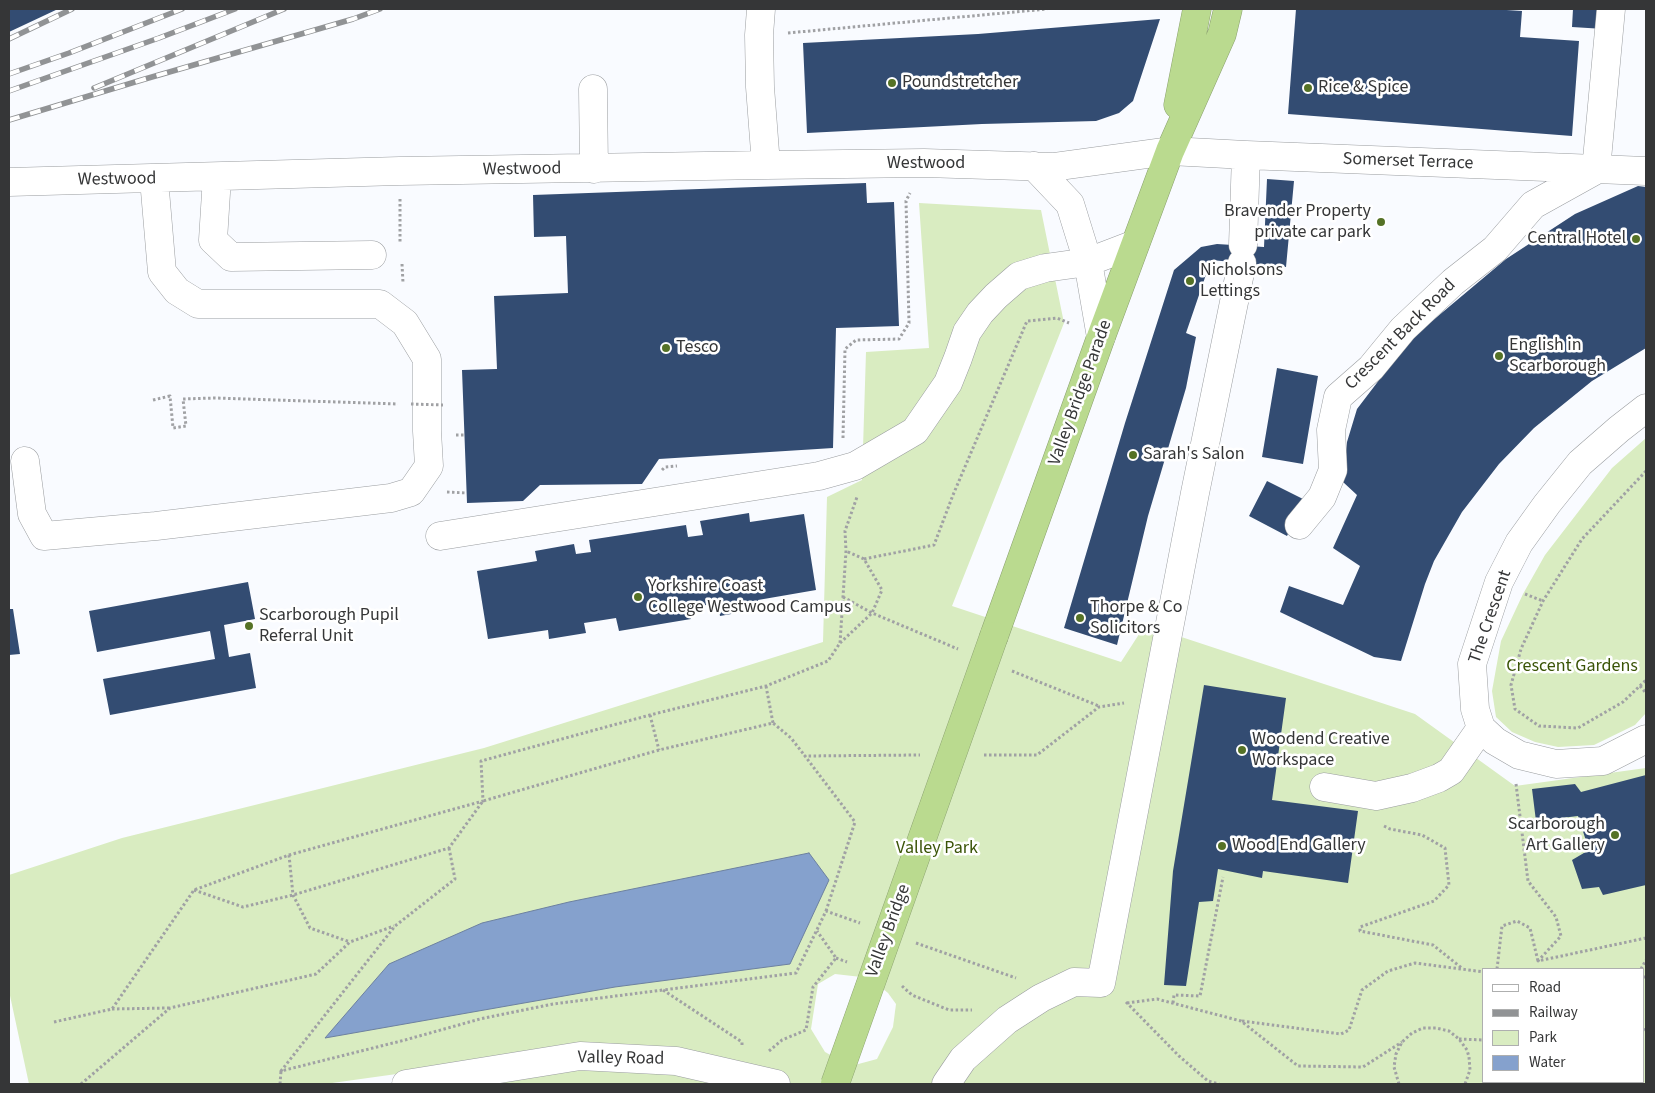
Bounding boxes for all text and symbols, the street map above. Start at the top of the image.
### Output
place label: Poundstretcher [902,72,1018,94]
marker: Poundstretcher [886,77,898,89]
place label: Rice & Spice [1318,77,1408,99]
marker: Rice & Spice [1302,82,1314,94]
street label: Somerset Terrace [1342,149,1474,175]
street label: Westwood [887,153,965,175]
street label: Westwood [482,159,562,181]
street label: Westwood [77,169,157,191]
place label: Bravender Property private car park [1224,201,1371,243]
marker: Bravender Property private car park [1375,216,1387,228]
place label: Central Hotel [1527,228,1626,250]
marker: Central Hotel [1630,233,1642,245]
place label: Nicholsons Lettings [1200,260,1283,302]
marker: Nicholsons Lettings [1184,275,1196,287]
street label: Crescent Back Road [1341,275,1461,395]
street label: Valley Bridge Parade [1045,317,1117,469]
place label: English in Scarborough [1509,335,1606,378]
place label: Tesco [676,337,719,359]
marker: Tesco [660,342,672,354]
marker: English in Scarborough [1493,350,1505,362]
place label: Sarah's Salon [1143,444,1245,466]
marker: Sarah's Salon [1127,449,1139,461]
street label: The Crescent [1465,567,1517,667]
place label: Yorkshire Coast College Westwood Campus [648,576,851,618]
marker: Yorkshire Coast College Westwood Campus [632,591,644,603]
place label: Thorpe & Co Solicitors [1090,597,1183,640]
place label: Scarborough Pupil Referral Unit [259,605,399,648]
marker: Thorpe & Co Solicitors [1074,612,1086,624]
marker: Scarborough Pupil Referral Unit [243,620,255,632]
park label: Crescent Gardens [1506,656,1638,678]
place label: Woodend Creative Workspace [1252,729,1390,772]
marker: Woodend Creative Workspace [1236,744,1248,756]
place label: Scarborough Art Gallery [1508,814,1605,856]
marker: Scarborough Art Gallery [1609,829,1621,841]
place label: Wood End Gallery [1232,835,1366,857]
park label: Valley Park [896,838,978,860]
marker: Wood End Gallery [1216,840,1228,852]
street label: Valley Bridge [862,882,916,980]
legend [1482,968,1645,1083]
text: Road [1529,977,1561,998]
text: Railway [1529,1002,1578,1023]
text: Park [1529,1027,1557,1048]
street label: Valley Road [577,1047,665,1071]
text: Water [1529,1052,1565,1073]

